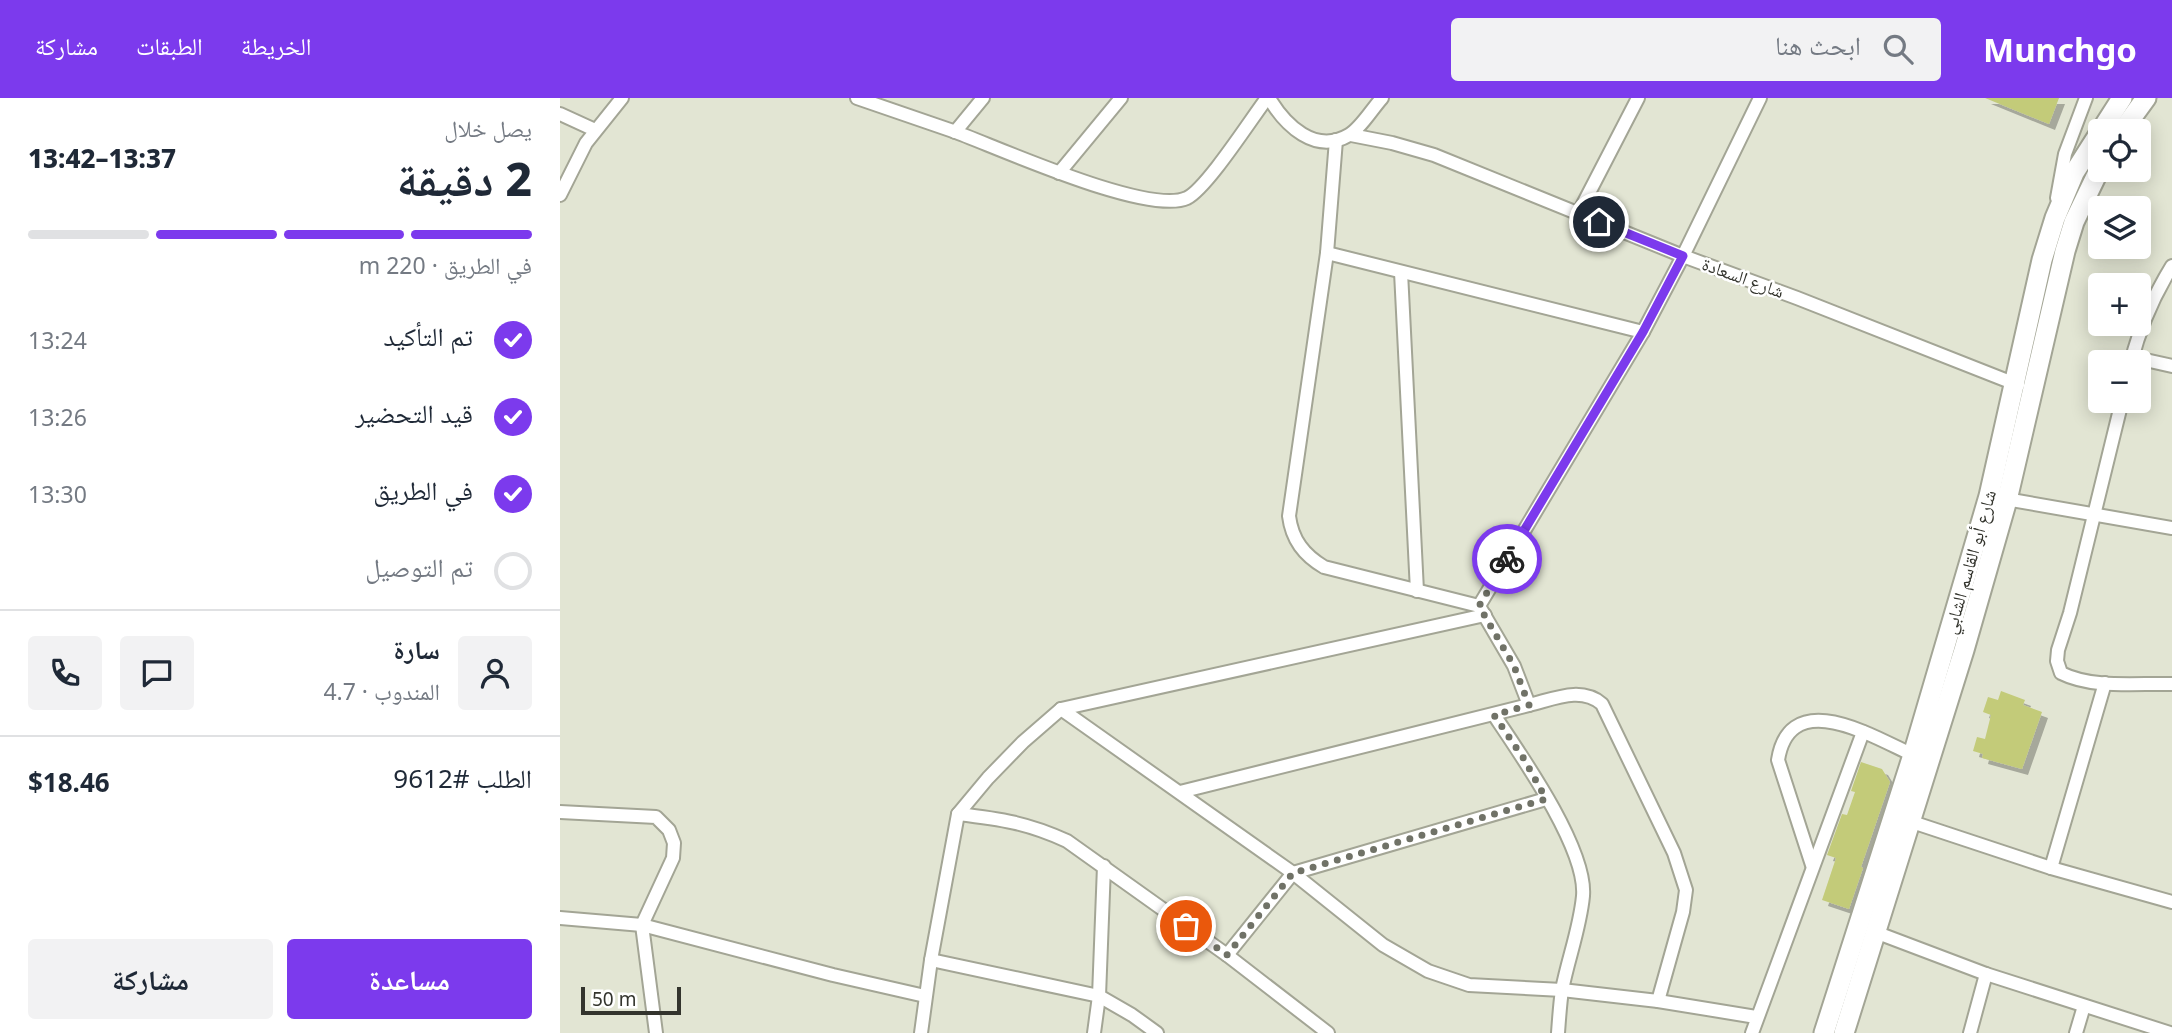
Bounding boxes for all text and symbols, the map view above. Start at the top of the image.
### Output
search box [1451,18,1941,81]
text: ابحث هنا [1775,27,1861,63]
text: Munchgo [1983,27,2137,72]
text: مشاركة [35,29,98,62]
text: الطبقات [136,29,203,62]
text: الخريطة [241,29,311,62]
icon: search [1879,30,1917,68]
text: يصل خلال [444,112,532,144]
map controls [2088,119,2151,413]
button: locate [2088,119,2151,182]
text: 13:37–13:42 [28,140,176,176]
text: 2 دقيقة [397,147,532,209]
pin [1569,192,1629,252]
button: layers [2088,196,2151,259]
icon: home [1580,203,1618,241]
text: في الطريق · 220 m [359,249,532,281]
street label: شارع السعادة [1699,251,1788,303]
button: + [2088,273,2151,336]
text: تم التأكيد [383,318,473,354]
icon: check [494,321,532,359]
text: 13:24 [28,324,87,356]
button: − [2088,350,2151,413]
text: قيد التحضير [355,395,473,431]
icon: check [494,398,532,436]
text: 13:26 [28,401,87,433]
text: في الطريق [373,472,473,508]
icon: check [494,475,532,513]
text: 13:30 [28,478,87,510]
street label: شارع أبو القاسم الشابي [1937,487,2005,638]
courier [1472,524,1542,594]
icon: bike [1488,540,1526,578]
text: تم التوصيل [365,549,473,585]
text: سارة [393,631,440,667]
button: phone [28,636,102,710]
button: chat [120,636,194,710]
button: person [458,636,532,710]
text: المندوب · 4.7 [323,675,440,707]
text: الطلب #9612 [393,760,532,796]
text: $18.46 [28,764,110,800]
pin [1156,896,1216,956]
icon: bag [1167,907,1205,945]
button: مشاركة [28,939,273,1019]
button: مساعدة [287,939,532,1019]
scale bar [581,984,681,1016]
text: 50 m [592,986,636,1012]

